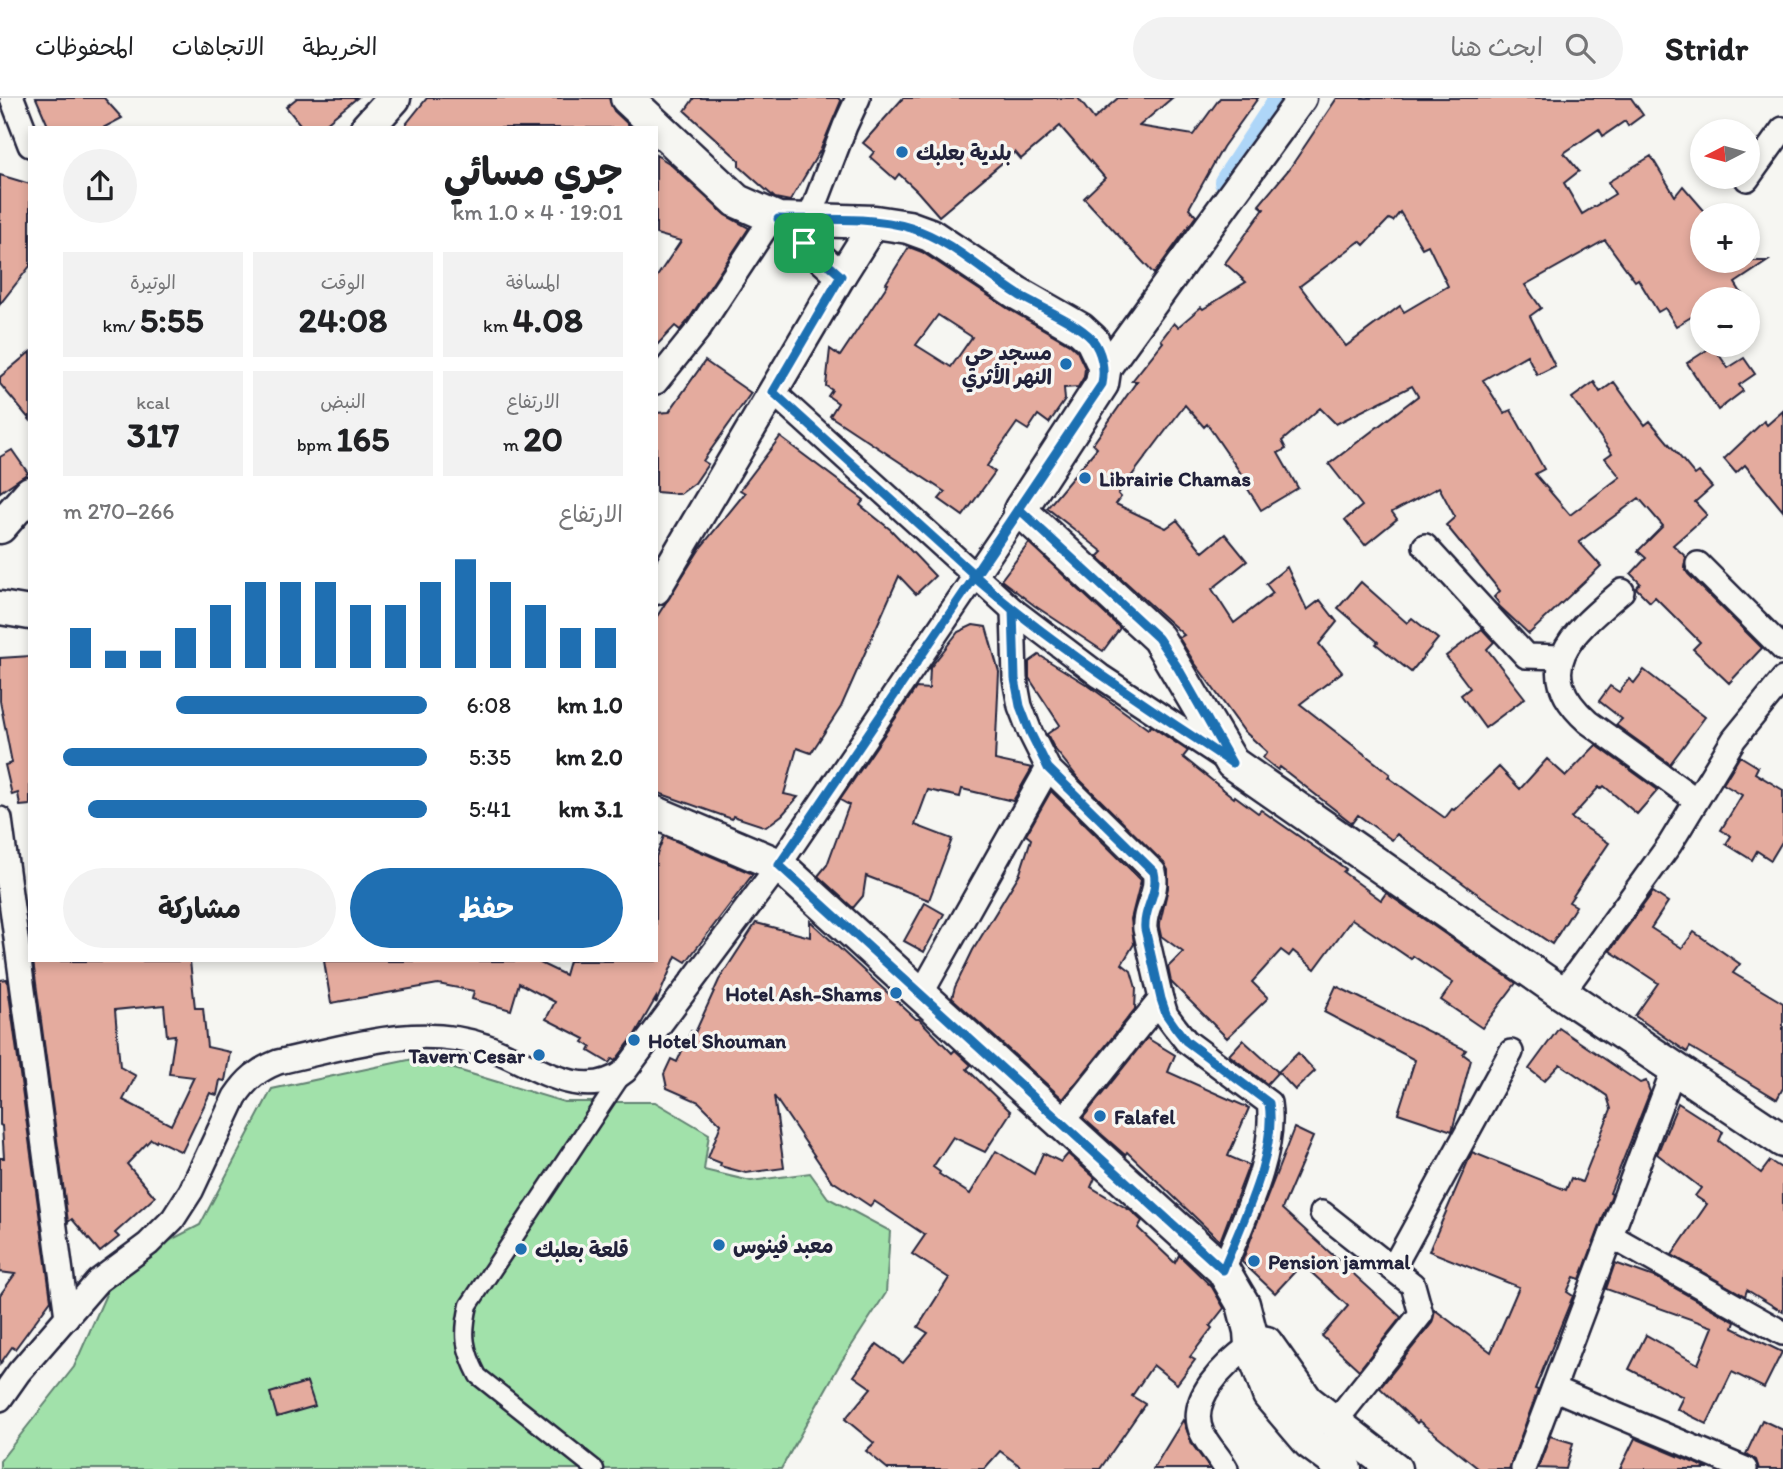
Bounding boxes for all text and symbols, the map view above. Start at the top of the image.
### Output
search box [1133,17,1623,80]
icon: search [1561,29,1599,67]
text: Stridr [1665,29,1748,68]
text: ابحث هنا [1450,31,1543,63]
text: المحفوظات [35,32,134,61]
text: الاتجاهات [172,32,265,61]
text: الخريطة [303,32,377,61]
north arrow [1690,119,1760,189]
map controls [1690,119,1760,357]
place label: بلدية بعلبك [916,140,1012,166]
marker: بلدية بعلبك [894,144,910,160]
button: share [63,149,137,223]
text: جري مسائي [444,149,623,195]
text: 19:01 · 4 × 1.0 km [452,198,623,226]
button: + [1690,203,1760,273]
pin [774,213,834,273]
icon: arrive [785,224,823,262]
text: الوتيرة [130,271,176,294]
text: الوقت [321,271,365,294]
text: المسافة [506,271,560,294]
button: − [1690,287,1760,357]
text: 5:55 [140,299,204,341]
text: 24:08 [299,299,387,341]
text: 4.08 [513,299,583,341]
text: /km [102,314,140,337]
text: km [483,314,513,337]
place label: مسجد حي النهر الأثري [962,340,1052,393]
marker: مسجد حي النهر الأثري [1058,356,1074,372]
text: النبض [320,390,366,413]
text: الارتفاع [506,390,560,413]
text: kcal [136,391,170,414]
text: 317 [127,414,179,456]
text: 165 [336,418,389,460]
text: 20 [523,418,563,460]
text: bpm [297,433,336,456]
text: m [503,433,523,456]
place label: Librairie Chamas [1099,466,1251,491]
marker: Librairie Chamas [1077,470,1093,486]
text: 266–270 m [63,497,175,525]
text: الارتفاع [559,500,623,528]
text: 6:08 [466,691,511,719]
text: 1.0 km [557,691,623,719]
text: 5:35 [469,743,511,771]
text: 2.0 km [555,743,623,771]
text: 5:41 [469,795,511,823]
text: 3.1 km [559,795,623,823]
button: مشاركة [63,868,336,948]
button: حفظ [350,868,623,948]
place label: Hotel Ash-Shams [725,981,882,1006]
marker: Hotel Ash-Shams [888,985,904,1001]
place label: Hotel Shouman [648,1028,787,1053]
marker: Hotel Shouman [626,1032,642,1048]
place label: Tavern Cesar [407,1043,526,1068]
marker: Tavern Cesar [531,1047,547,1063]
place label: Falafel [1114,1104,1176,1129]
marker: Falafel [1092,1108,1108,1124]
place label: معبد فينوس [733,1233,834,1260]
place label: قلعة بعلبك [535,1237,629,1263]
marker: معبد فينوس [711,1237,727,1253]
marker: قلعة بعلبك [513,1241,529,1257]
place label: Pension jammal [1268,1249,1411,1275]
marker: Pension jammal [1246,1253,1262,1269]

